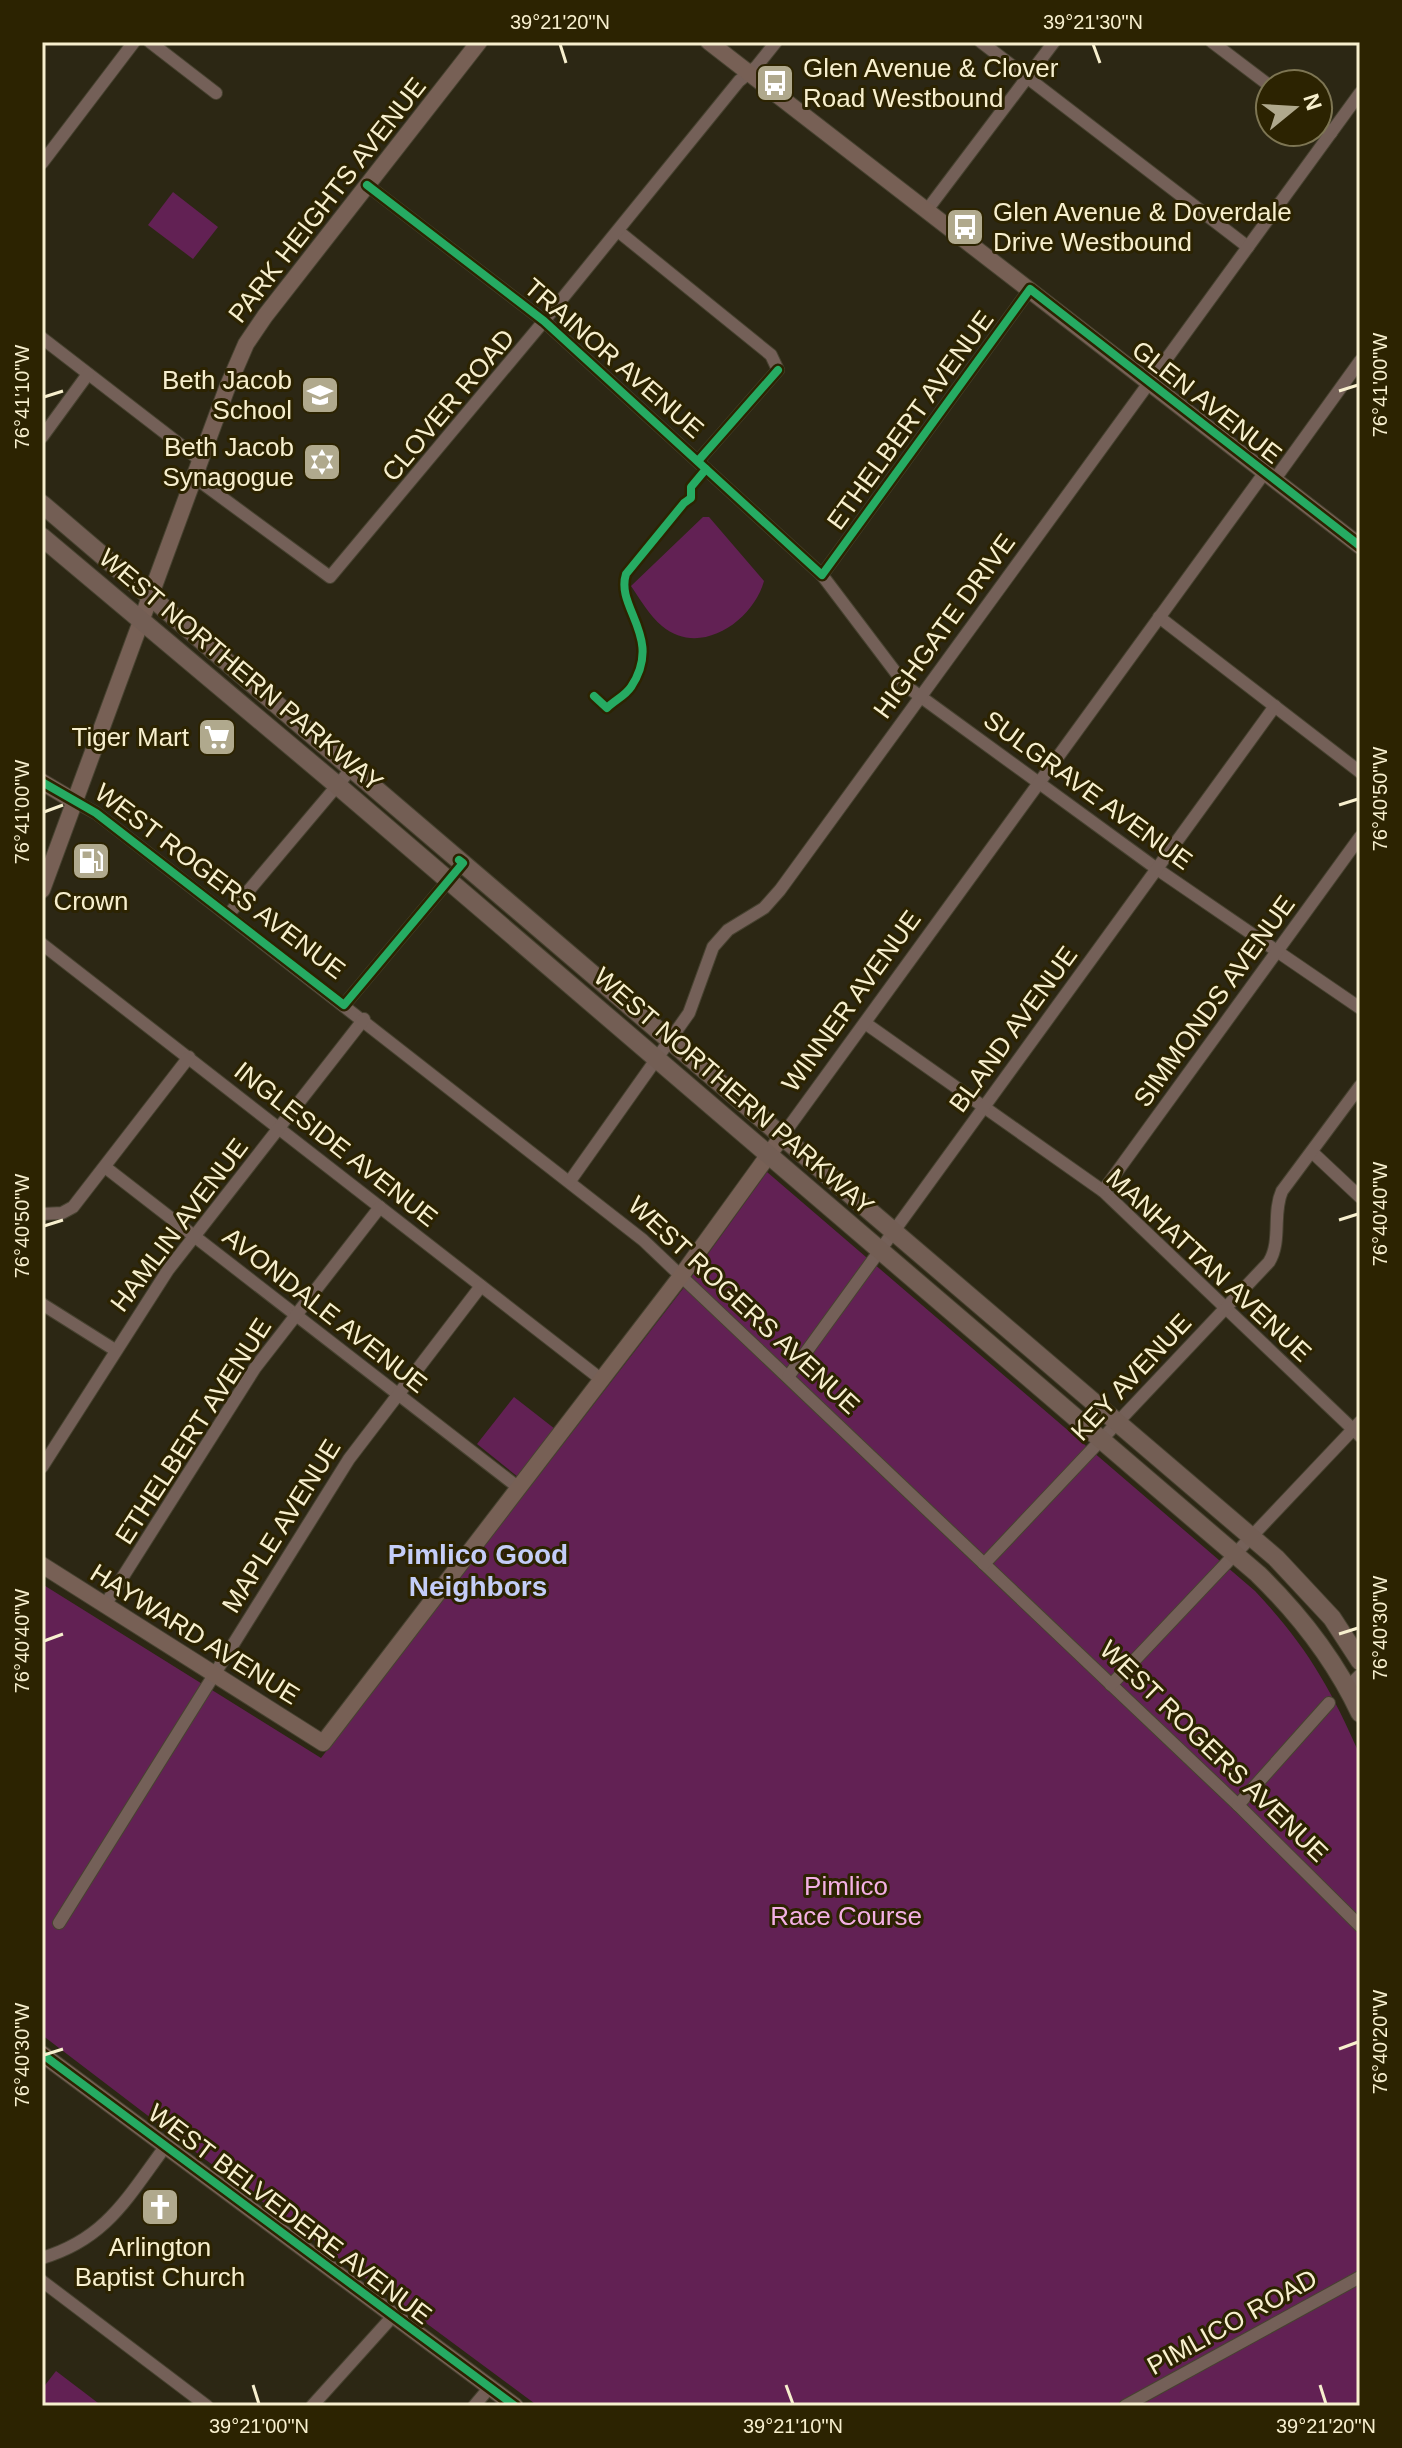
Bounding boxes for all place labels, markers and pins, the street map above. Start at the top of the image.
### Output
place label: Glen Avenue & Clover Road Westbound [803,53,1059,113]
bus stop icon: Glen Avenue & Clover Road Westbound [754,62,796,104]
place label: Glen Avenue & Doverdale Drive Westbound [993,197,1292,257]
bus stop icon: Glen Avenue & Doverdale Drive Westbound [944,206,986,248]
place label: Beth Jacob School [162,365,292,425]
school or university icon: Beth Jacob School [299,374,341,416]
place label: Beth Jacob Synagogue [162,432,294,492]
synagogue icon: Beth Jacob Synagogue [301,441,343,483]
supermarket icon: Tiger Mart [196,716,238,758]
place label: Tiger Mart [72,722,190,752]
fuel station icon: Crown [70,840,112,882]
place label: Crown [53,886,129,916]
church icon: Arlington Baptist Church [139,2186,181,2228]
place label: Arlington Baptist Church [75,2232,245,2292]

